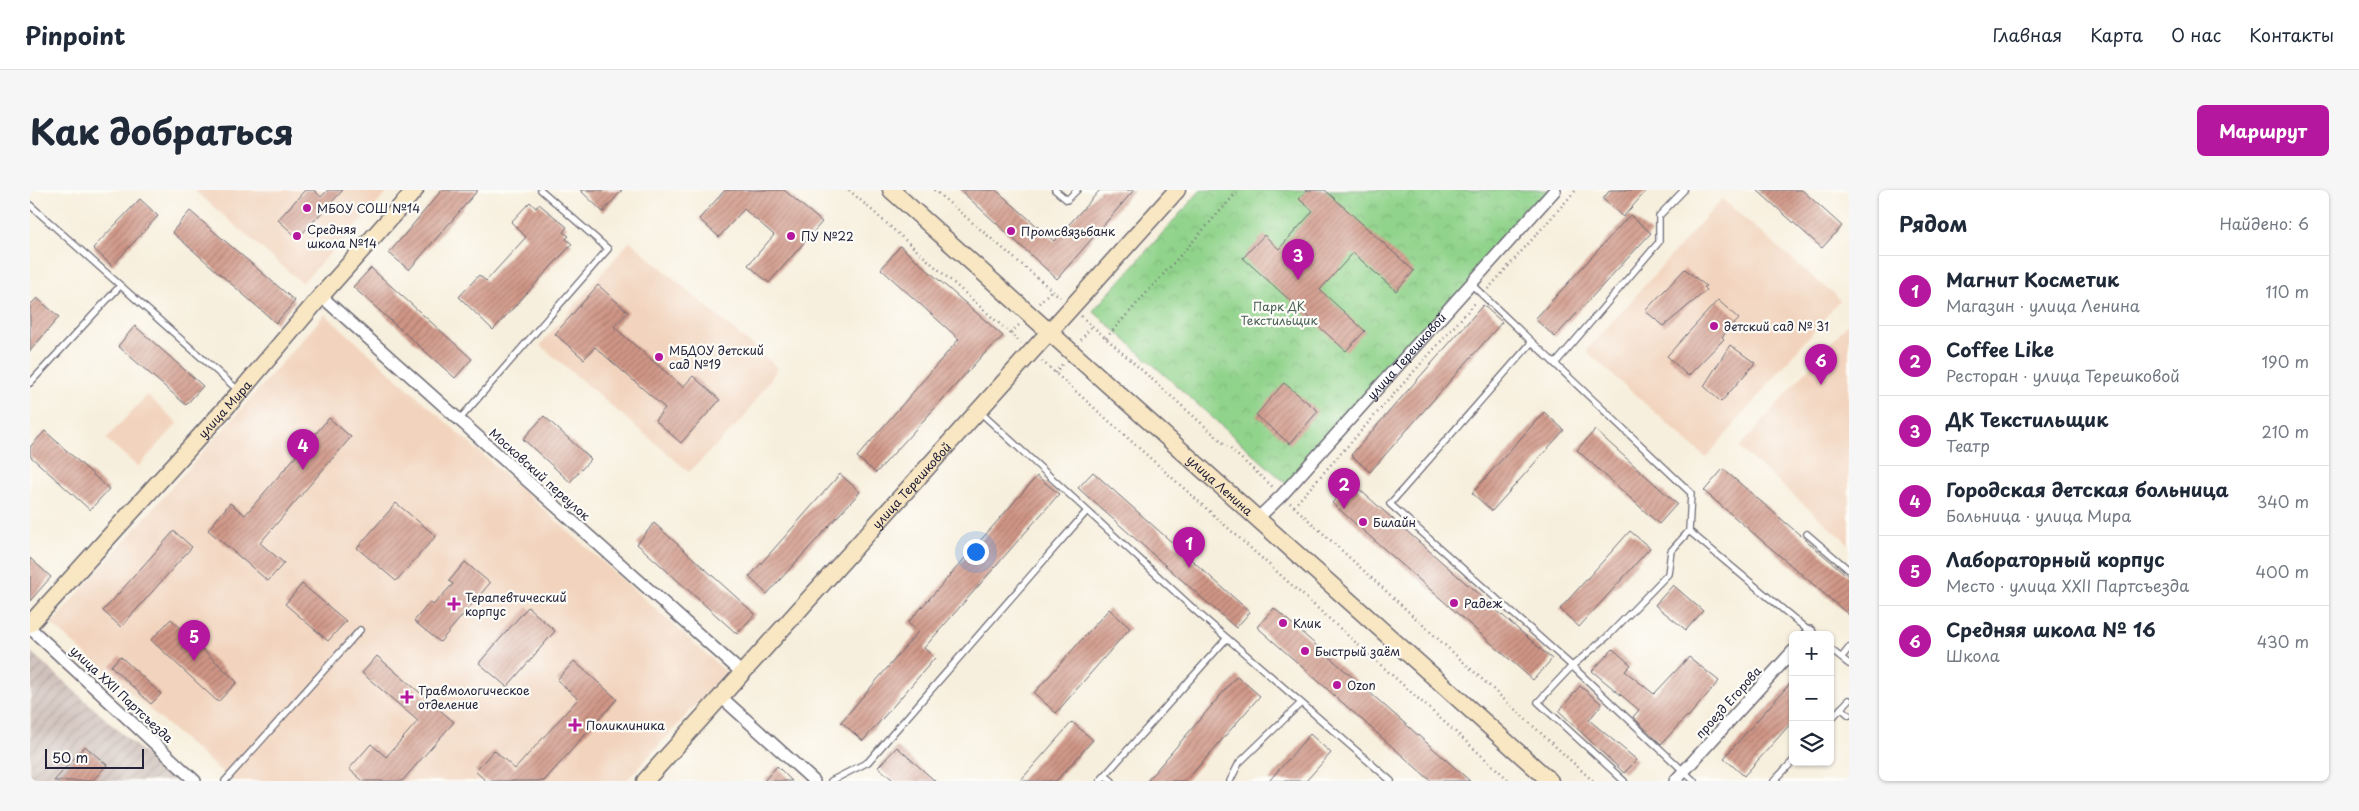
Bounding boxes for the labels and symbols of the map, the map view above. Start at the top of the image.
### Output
place label: МБОУ СОШ №14 [317,199,420,217]
marker: МБОУ СОШ №14 [301,202,313,214]
place label: Средняя школа №14 [307,220,377,252]
place label: Промсвязьбанк [1021,222,1116,240]
marker: Промсвязьбанк [1005,225,1017,237]
place label: ПУ №22 [801,227,854,245]
marker: Средняя школа №14 [291,230,303,242]
marker: ПУ №22 [785,230,797,242]
pin: 3 [1282,239,1314,280]
park label: Парк ДК Текстильщик [1240,297,1318,329]
street label: улица Терешковой [1363,309,1450,403]
place label: детский сад № 31 [1724,317,1829,335]
marker: детский сад № 31 [1708,320,1720,332]
place label: МБДОУ детский сад №19 [669,341,764,373]
pin: 6 [1805,344,1837,385]
marker: МБДОУ детский сад №19 [653,351,665,363]
street label: улица Мира [194,376,256,442]
street label: Московский переулок [486,424,595,525]
pin: 4 [287,429,319,470]
street label: улица Терешковой [868,438,955,532]
street label: улица Ленина [1183,451,1257,520]
pin: 2 [1328,468,1360,509]
place label: Билайн [1373,513,1416,531]
marker: Билайн [1357,516,1369,528]
pin: 1 [1173,527,1205,568]
your location [963,539,989,565]
place label: Терапевтический корпус [465,588,566,620]
place label: Радеж [1464,594,1503,612]
marker: Терапевтический корпус [447,597,461,611]
marker: Радеж [1448,597,1460,609]
place label: Клик [1293,614,1322,632]
marker: Клик [1277,617,1289,629]
pin: 5 [178,620,210,661]
street label: улица XXII Партсъезда [66,641,178,747]
place label: Быстрый заём [1315,642,1400,660]
marker: Быстрый заём [1299,645,1311,657]
street label: проезд Егорова [1691,662,1766,742]
place label: Ozon [1347,676,1376,694]
marker: Ozon [1331,679,1343,691]
place label: Травмологическое отделение [418,681,530,713]
marker: Травмологическое отделение [400,690,414,704]
place label: Поликлиника [586,716,665,734]
marker: Поликлиника [568,718,582,732]
scale bar [45,746,144,769]

